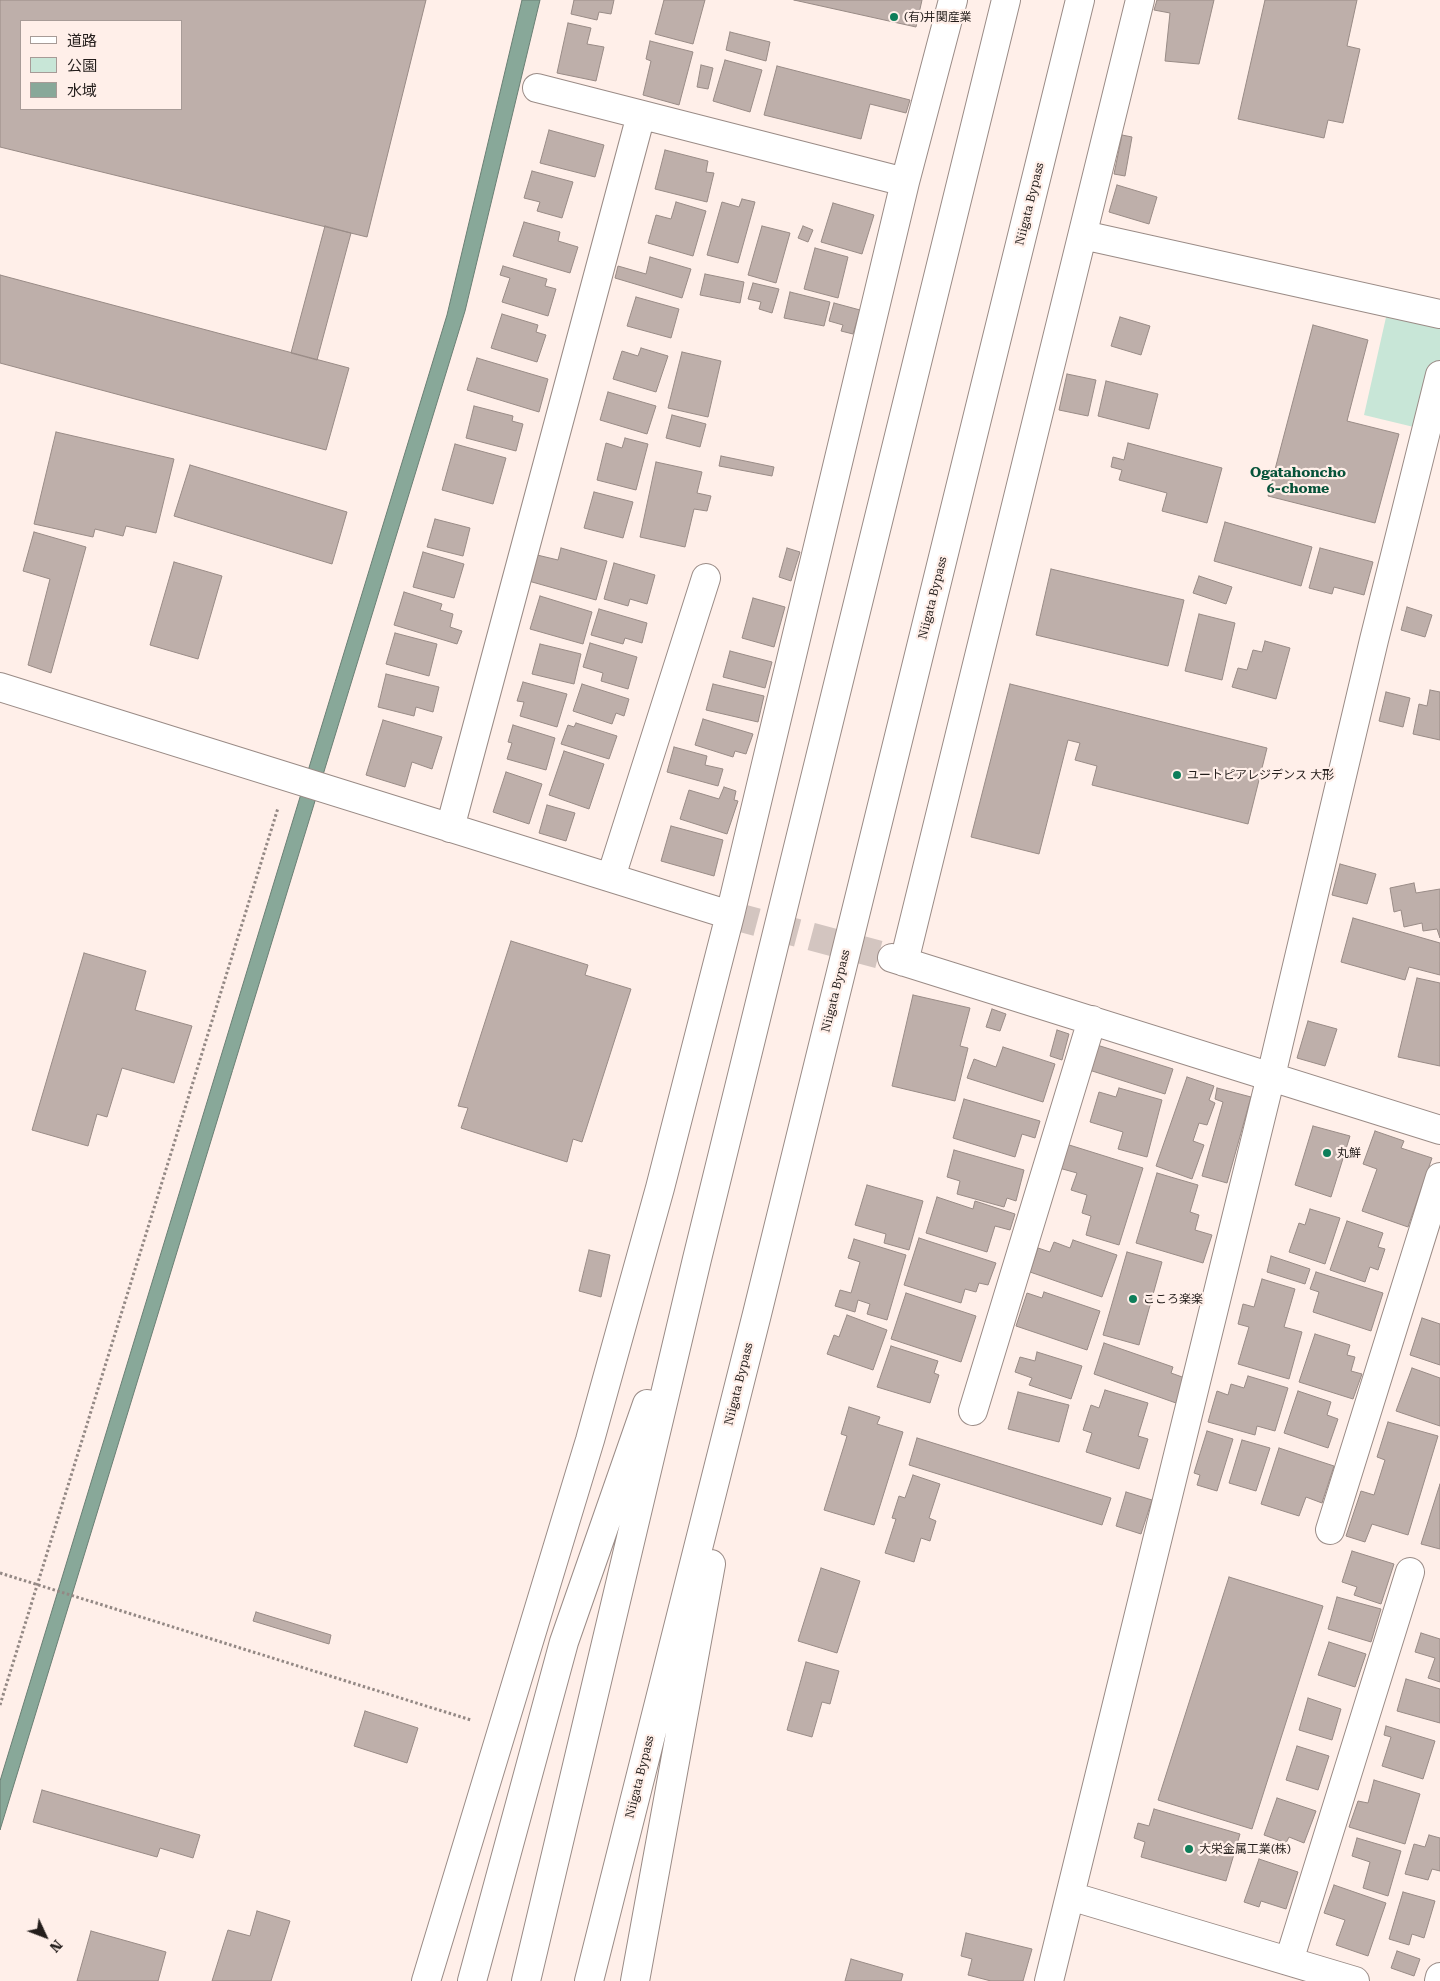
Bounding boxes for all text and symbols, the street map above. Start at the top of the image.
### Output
place label: (有)井関産業 [904,10,972,24]
marker: (有)井関産業 [888,11,900,23]
legend [20,20,182,110]
text: 道路 [67,32,97,50]
text: 公園 [67,57,97,75]
text: 水域 [67,82,97,100]
street label: Niigata Bypass [1013,161,1047,247]
district label: Ogatahoncho 6-chome [1250,465,1346,498]
street label: Niigata Bypass [916,555,950,641]
place label: ユートピアレジデンス 大形 [1187,768,1334,782]
marker: ユートピアレジデンス 大形 [1171,769,1183,781]
street label: Niigata Bypass [819,948,853,1034]
place label: 丸鮮 [1337,1146,1361,1160]
marker: 丸鮮 [1321,1147,1333,1159]
place label: こころ楽楽 [1143,1292,1203,1306]
marker: こころ楽楽 [1127,1293,1139,1305]
street label: Niigata Bypass [722,1341,756,1427]
street label: Niigata Bypass [623,1734,657,1820]
place label: 大栄金属工業(株) [1199,1842,1291,1856]
marker: 大栄金属工業(株) [1183,1843,1195,1855]
north arrow [20,1911,70,1961]
text: N [46,1937,65,1956]

